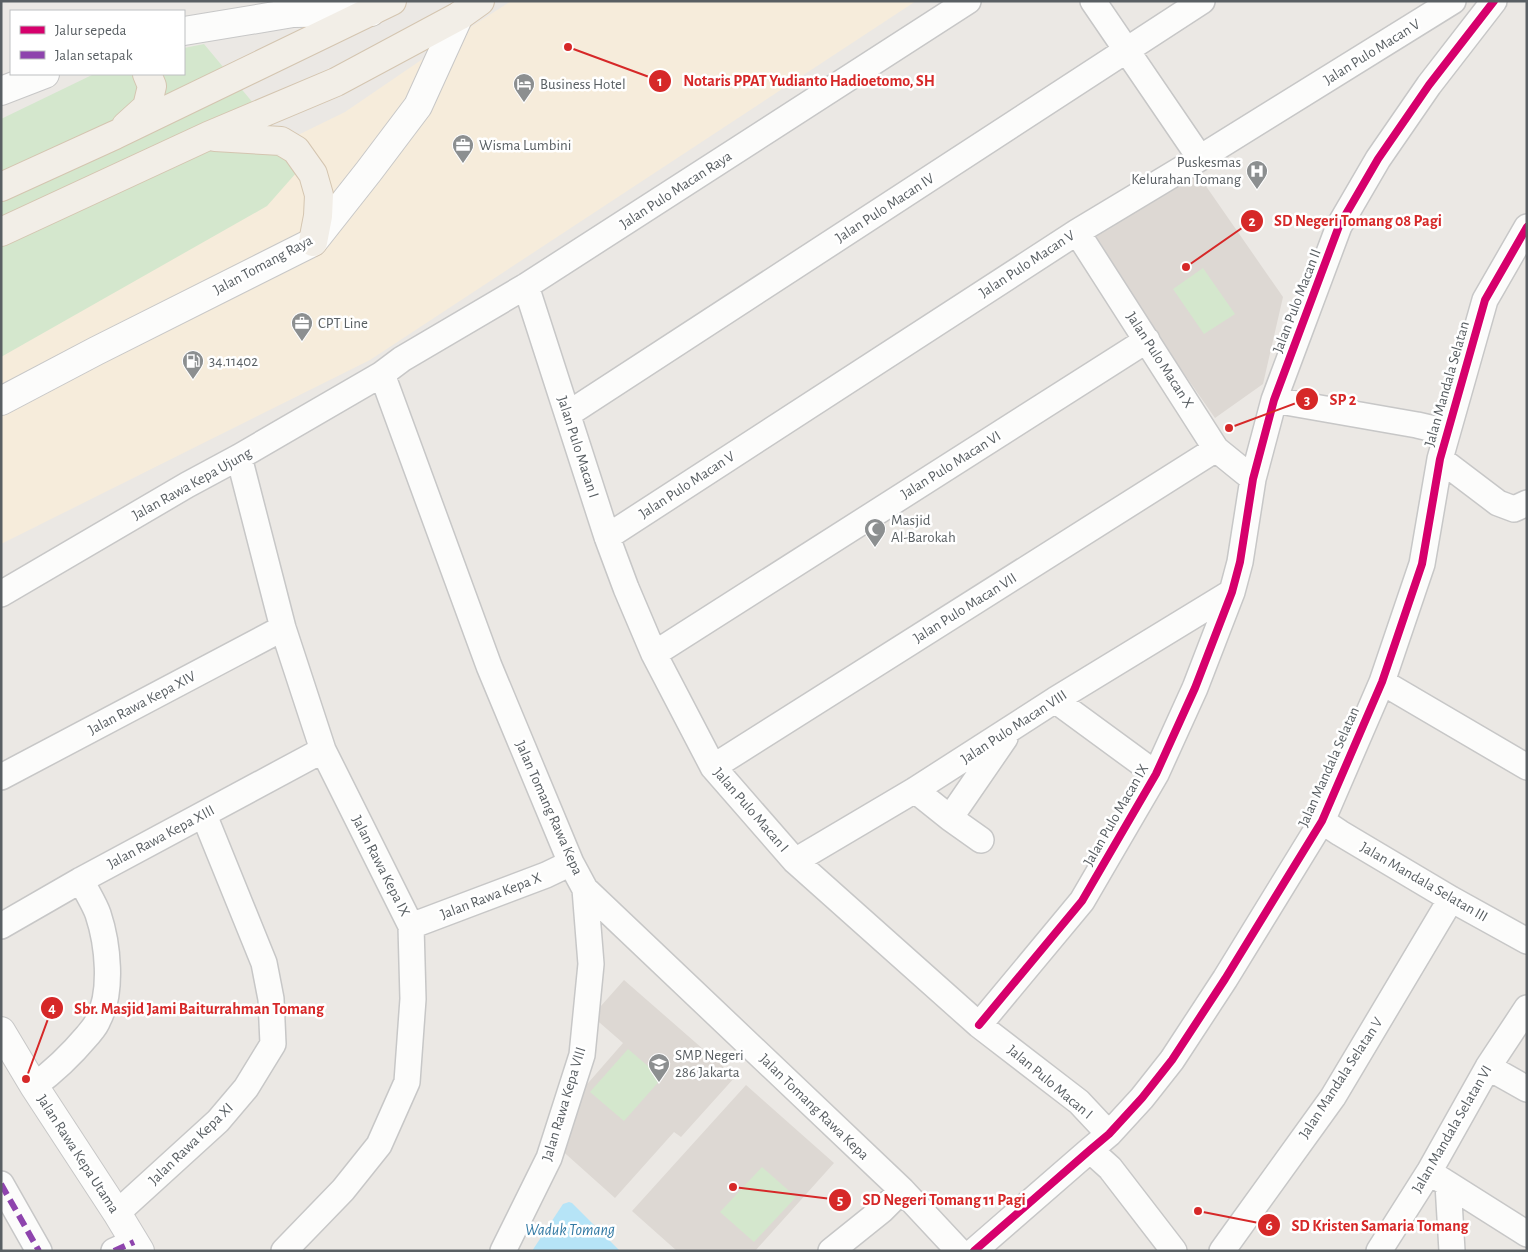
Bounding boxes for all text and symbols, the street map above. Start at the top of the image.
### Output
legend [10,10,185,75]
street label: Jalan Pulo Macan V [1321,16,1423,88]
text: Jalur sepeda [55,23,127,38]
text: Jalan setapak [55,48,133,63]
callout: Notaris PPAT Yudianto Hadioetomo, SH [648,65,945,96]
hotel icon: Business Hotel [512,72,536,103]
text: Notaris PPAT Yudianto Hadioetomo, SH [683,73,935,89]
text: 1 [657,74,663,89]
place label: Business Hotel [540,77,626,92]
office icon: Wisma Lumbini [451,133,475,164]
place label: Wisma Lumbini [479,138,571,153]
street label: Jalan Pulo Macan Raya [617,148,735,232]
place label: Puskesmas Kelurahan Tomang [1131,155,1242,187]
hospital icon: Puskesmas Kelurahan Tomang [1245,159,1269,190]
street label: Jalan Pulo Macan IV [833,170,937,245]
callout: SD Negeri Tomang 08 Pagi [1239,205,1452,236]
text: SD Negeri Tomang 08 Pagi [1274,213,1442,229]
text: 2 [1248,214,1256,229]
street label: Jalan Pulo Macan V [977,227,1078,300]
street label: Jalan Tomang Raya [211,233,315,297]
street label: Jalan Pulo Macan II [1270,247,1324,355]
street label: Jalan Pulo Macan X [1124,309,1197,411]
office icon: CPT Line [290,311,314,342]
place label: CPT Line [318,316,368,331]
street label: Jalan Mandala Selatan [1422,320,1472,448]
fuel station icon: 34.11402 [181,349,205,380]
place label: 34.11402 [209,354,258,369]
callout: SP 2 [1295,384,1366,415]
text: SP 2 [1330,392,1357,408]
text: 3 [1304,393,1310,408]
street label: Jalan Pulo Macan I [554,394,602,500]
street label: Jalan Pulo Macan VI [898,428,1004,502]
street label: Jalan Rawa Kepa Ujung [130,445,255,523]
street label: Jalan Pulo Macan V [637,448,738,521]
place label: Masjid Al-Barokah [891,513,956,545]
mosque icon: Masjid Al-Barokah [863,517,887,548]
street label: Jalan Pulo Macan VII [911,570,1019,646]
street label: Jalan Rawa Kepa XIV [86,668,199,738]
street label: Jalan Pulo Macan VIII [959,687,1069,767]
street label: Jalan Mandala Selatan [1296,705,1362,829]
street label: Jalan Tomang Rawa Kepa [513,739,585,877]
street label: Jalan Pulo Macan IX [1081,761,1151,869]
street label: Jalan Pulo Macan I [711,765,791,855]
street label: Jalan Rawa Kepa XIII [105,802,217,872]
street label: Jalan Rawa Kepa IX [349,813,413,919]
street label: Jalan Mandala Selatan III [1358,839,1490,925]
street label: Jalan Rawa Kepa X [438,870,544,922]
callout: Sbr. Masjid Jami Baiturrahman Tomang [39,992,334,1023]
text: 4 [48,1001,56,1016]
text: Sbr. Masjid Jami Baiturrahman Tomang [74,1001,325,1018]
street label: Jalan Mandala Selatan V [1296,1015,1386,1141]
street label: Jalan Pulo Macan I [1005,1042,1095,1122]
street label: Jalan Rawa Kepa VIII [540,1045,588,1163]
place label: SMP Negeri 286 Jakarta [675,1048,744,1080]
street label: Jalan Tomang Rawa Kepa [757,1051,871,1163]
school or university icon: SMP Negeri 286 Jakarta [647,1052,671,1083]
street label: Jalan Mandala Selatan VI [1409,1063,1495,1195]
street label: Jalan Rawa Kepa Utama [34,1092,122,1216]
street label: Jalan Rawa Kepa XI [146,1100,236,1188]
callout: SD Negeri Tomang 11 Pagi [828,1184,1036,1215]
text: SD Negeri Tomang 11 Pagi [862,1192,1026,1208]
text: 5 [837,1193,843,1208]
callout: SD Kristen Samaria Tomang [1257,1209,1479,1240]
text: 6 [1265,1218,1273,1233]
text: SD Kristen Samaria Tomang [1291,1218,1470,1234]
water label: Waduk Tomang [525,1222,615,1238]

